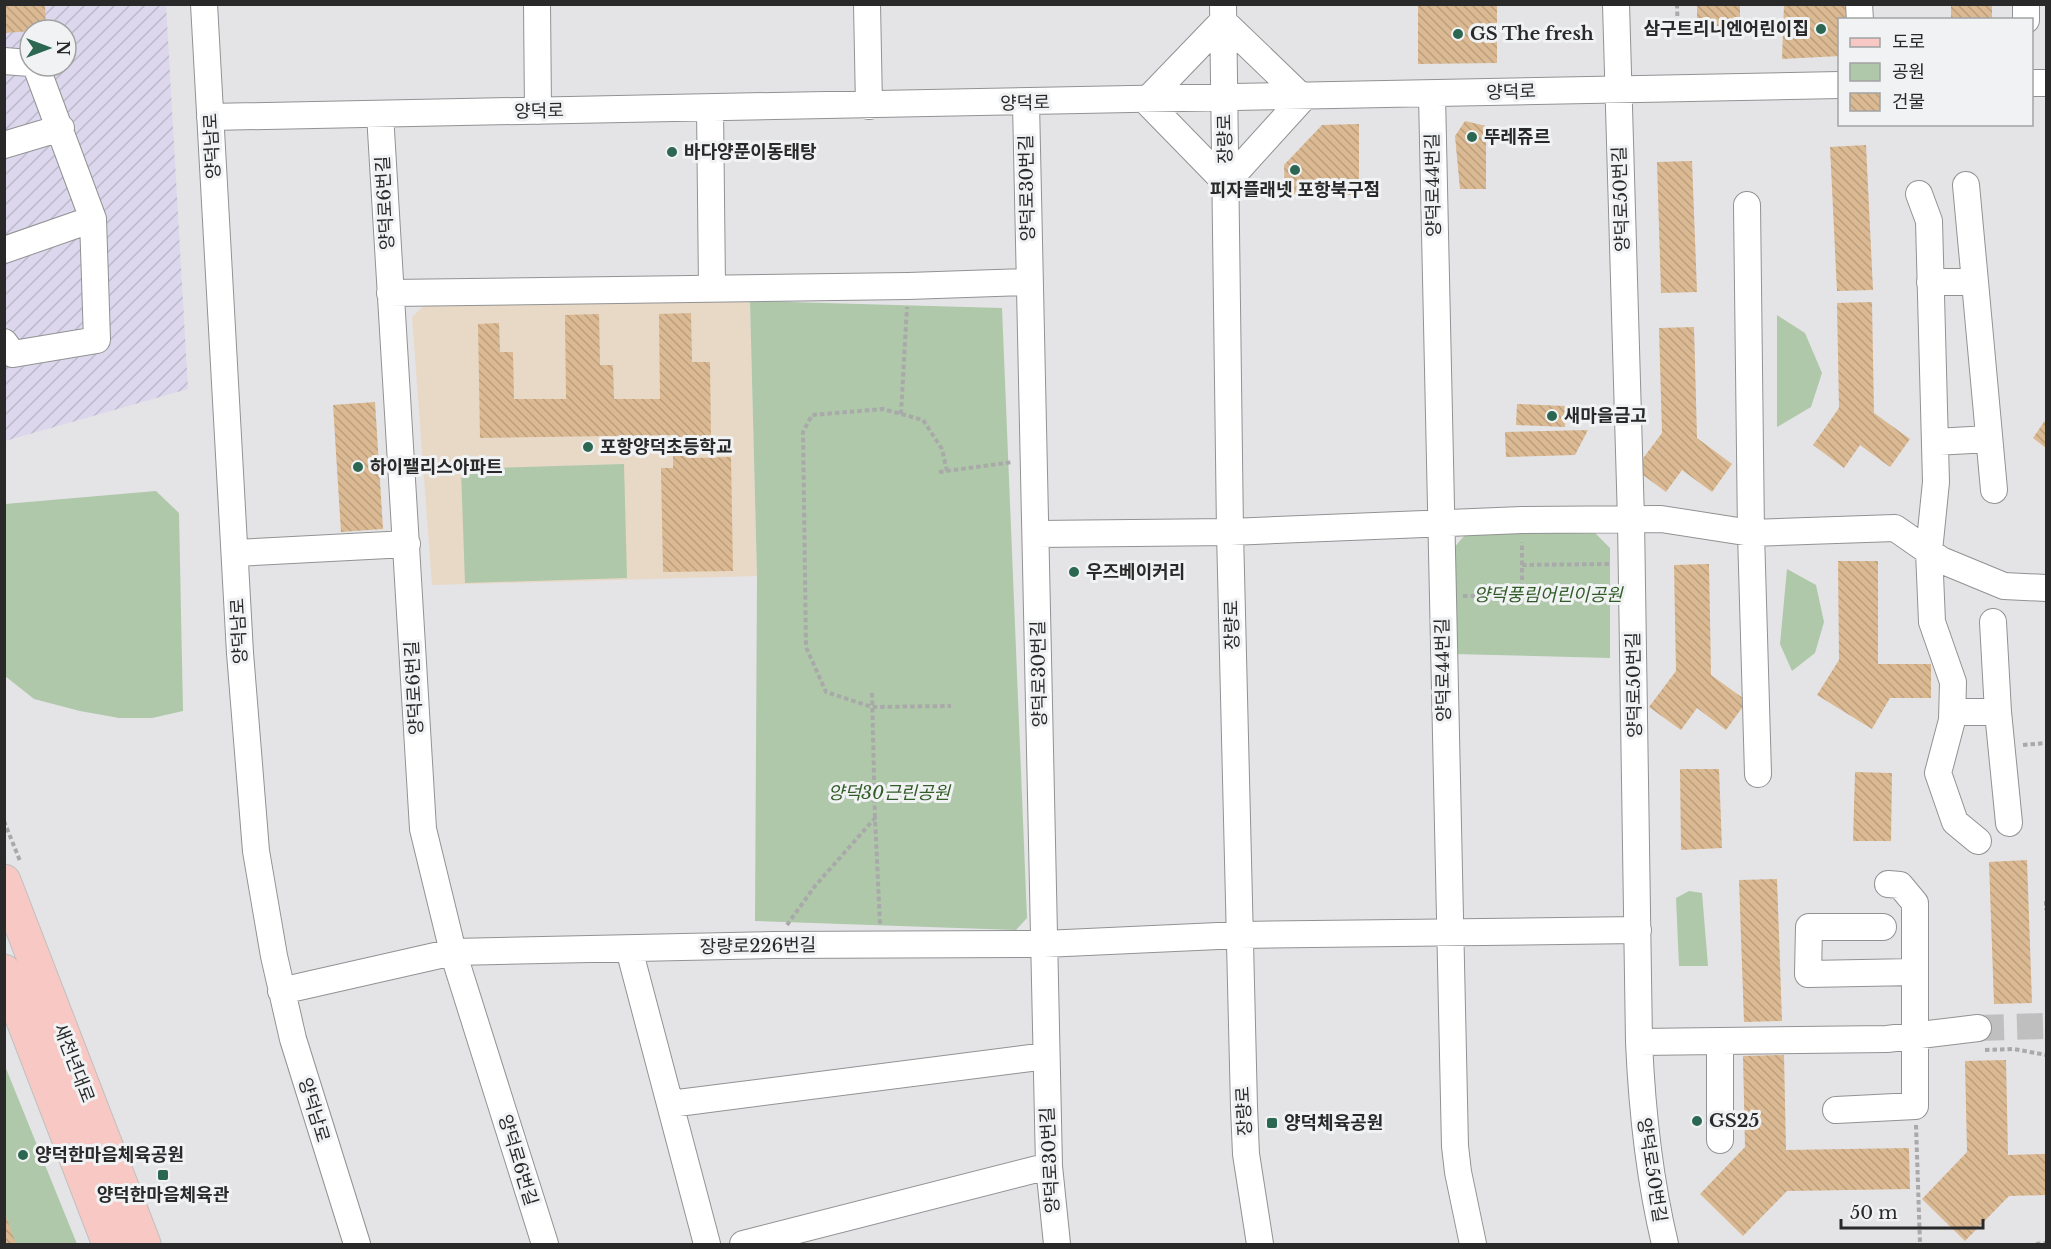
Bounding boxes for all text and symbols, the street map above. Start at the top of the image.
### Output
north arrow [18,18,78,78]
place label: 삼구트리니엔어린이집 [1643,18,1809,40]
legend [1838,18,2033,126]
marker: 삼구트리니엔어린이집 [1814,22,1828,36]
place label: GS The fresh [1470,23,1594,45]
marker: GS The fresh [1451,27,1465,41]
text: 도로 [1892,31,1925,53]
text: N [53,40,73,56]
text: 공원 [1892,61,1925,83]
street label: 양덕로 [1486,80,1536,104]
text: 건물 [1892,91,1925,113]
street label: 양덕로 [1000,92,1050,114]
street label: 양덕로 [514,100,564,122]
street label: 양덕남로 [199,112,225,180]
street label: 장량로 [1214,114,1236,164]
place label: 뚜레쥬르 [1484,126,1550,148]
marker: 뚜레쥬르 [1465,130,1479,144]
street label: 양덕로44번길 [1421,133,1445,237]
street label: 양덕로30번길 [1015,134,1039,242]
place label: 바다양푼이동태탕 [684,141,817,163]
marker: 바다양푼이동태탕 [665,145,679,159]
street label: 양덕로50번길 [1608,146,1634,252]
street label: 양덕로6번길 [372,155,398,251]
marker: 피자플래넷 포항북구점 [1288,163,1302,177]
place label: 피자플래넷 포항북구점 [1210,179,1380,201]
place label: 새마을금고 [1564,405,1647,427]
marker: 새마을금고 [1545,409,1559,423]
place label: 포항양덕초등학교 [600,436,732,458]
marker: 포항양덕초등학교 [581,440,595,454]
place label: 하이팰리스아파트 [370,456,502,478]
marker: 하이팰리스아파트 [351,460,365,474]
place label: 우즈베이커리 [1086,561,1185,583]
marker: 우즈베이커리 [1067,565,1081,579]
park label: 양덕풍림어린이공원 [1473,584,1624,606]
street label: 양덕남로 [226,597,252,665]
street label: 장량로 [1221,600,1243,650]
street label: 양덕로44번길 [1431,618,1455,722]
street label: 양덕로30번길 [1027,620,1051,728]
street label: 양덕로50번길 [1622,632,1646,738]
street label: 양덕로6번길 [401,640,427,736]
park label: 양덕30근린공원 [828,782,952,804]
street label: 장량로226번길 [700,934,816,958]
street label: 새천년대로 [49,1020,99,1106]
street label: 양덕남로 [294,1075,334,1145]
street label: 장량로 [1232,1086,1256,1136]
street label: 양덕로30번길 [1036,1106,1064,1214]
place label: GS25 [1709,1110,1759,1132]
street label: 양덕로6번길 [494,1112,542,1208]
place label: 양덕체육공원 [1284,1112,1383,1134]
marker: GS25 [1690,1114,1704,1128]
marker: 양덕체육공원 [1265,1116,1279,1130]
street label: 양덕로50번길 [1633,1116,1671,1224]
place label: 양덕한마음체육공원 [35,1144,184,1166]
marker: 양덕한마음체육공원 [16,1148,30,1162]
marker: 양덕한마음체육관 [156,1168,170,1182]
place label: 양덕한마음체육관 [97,1184,230,1206]
scale bar [1841,1192,1984,1230]
text: 50 m [1850,1202,1898,1224]

